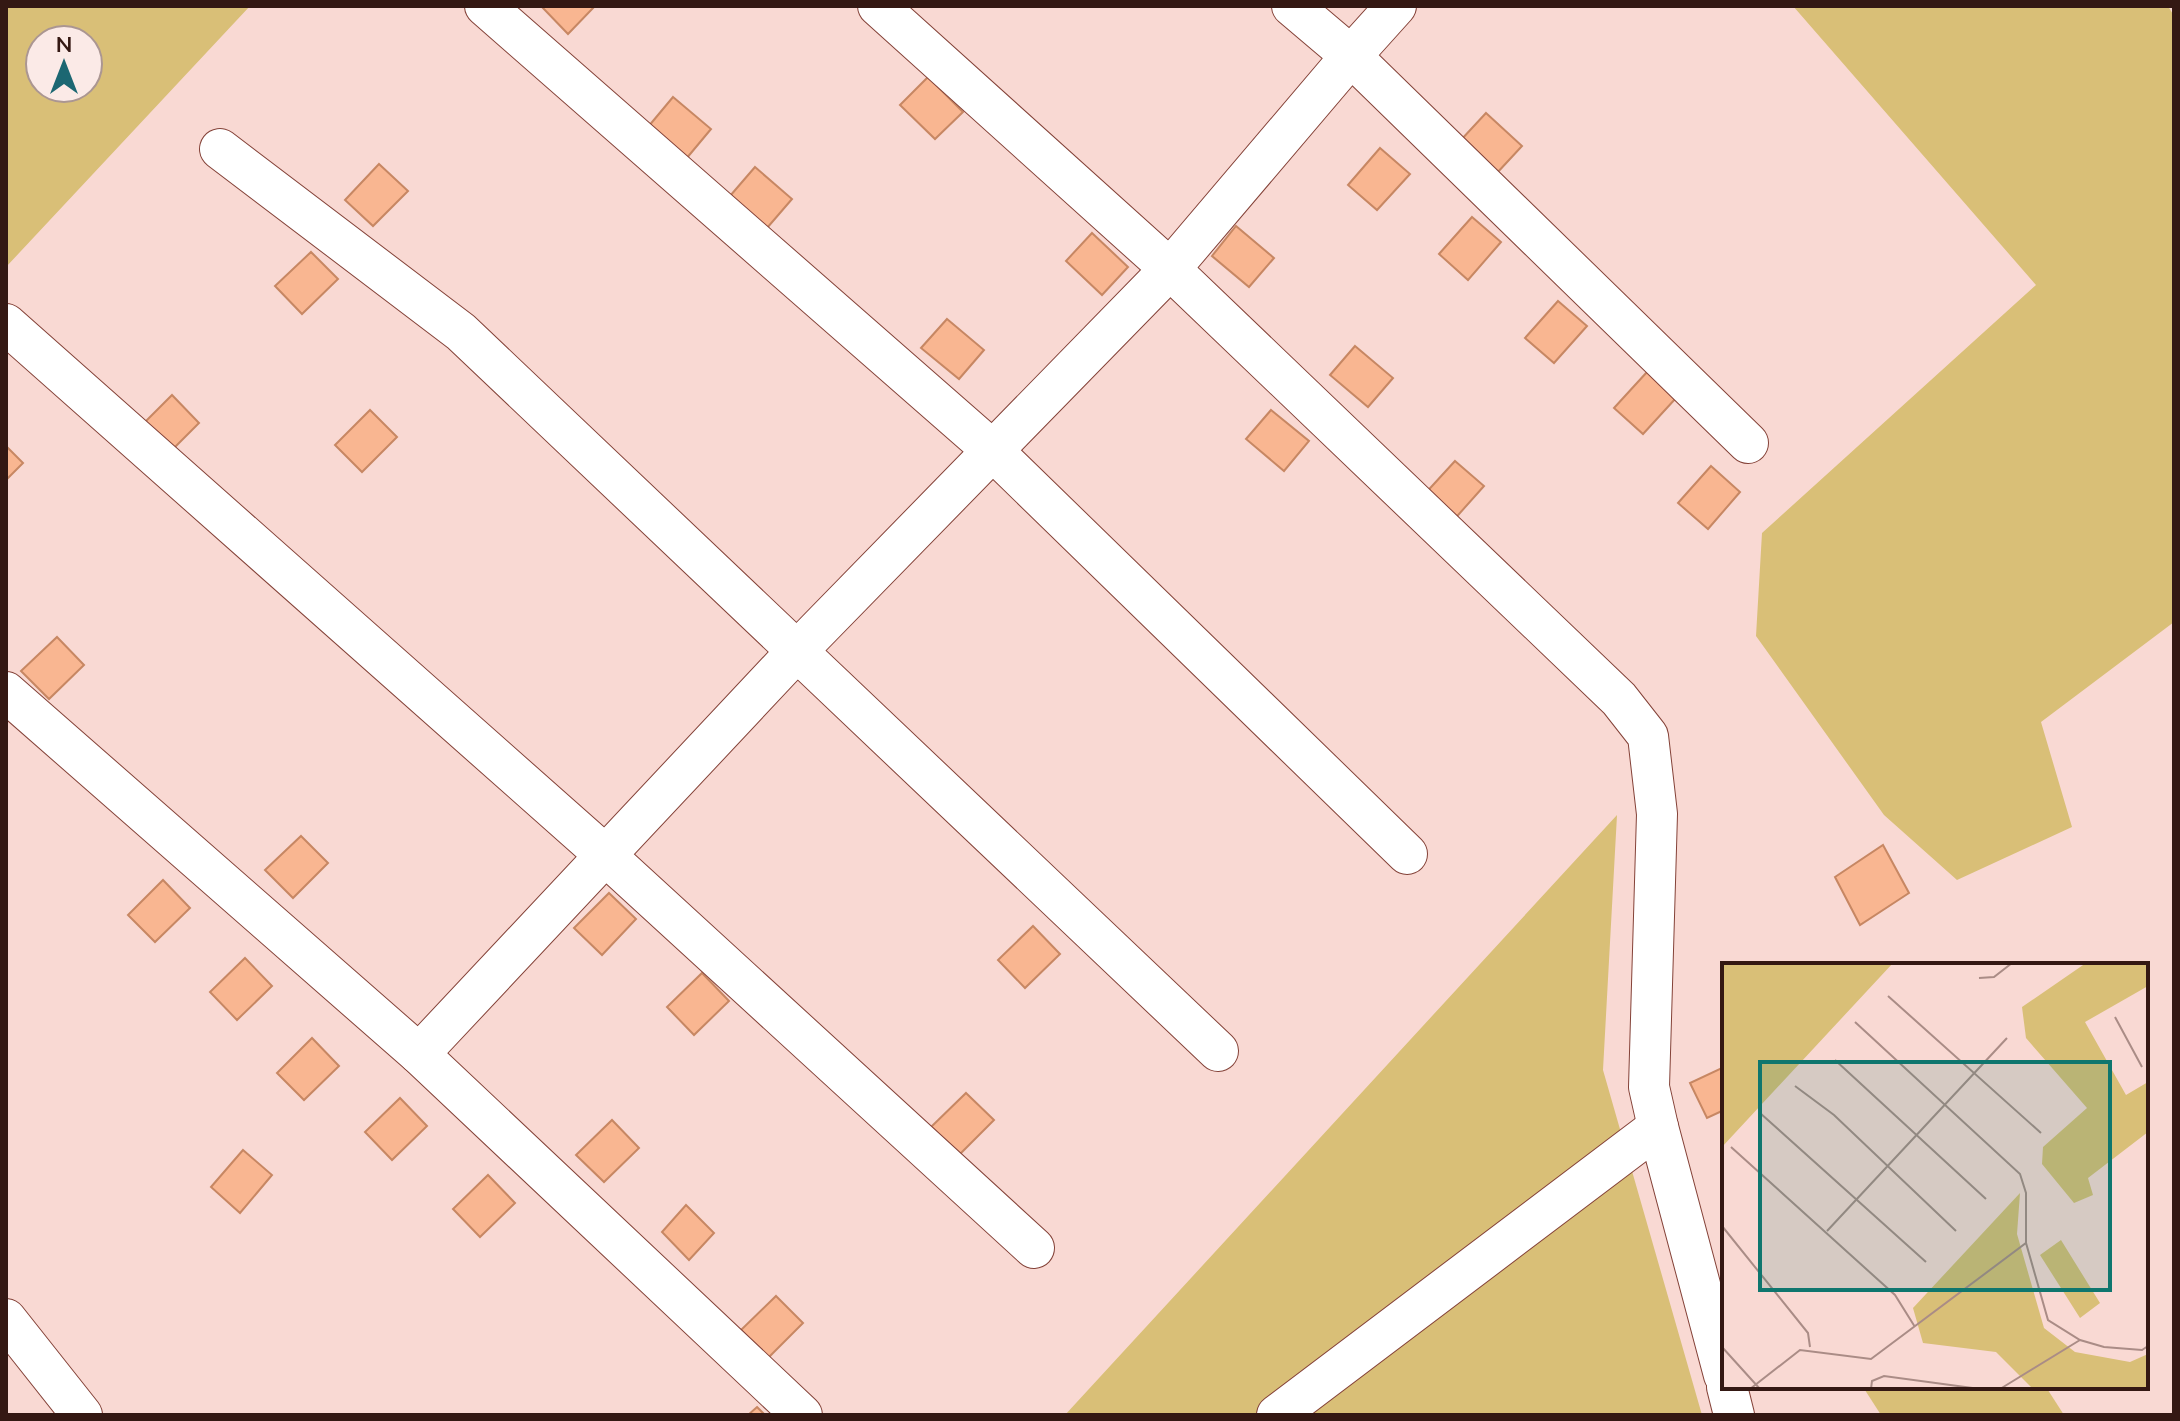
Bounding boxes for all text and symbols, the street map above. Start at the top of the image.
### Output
north arrow [24,24,104,104]
text: N [56,30,72,58]
inset map [1722,963,2148,1389]

